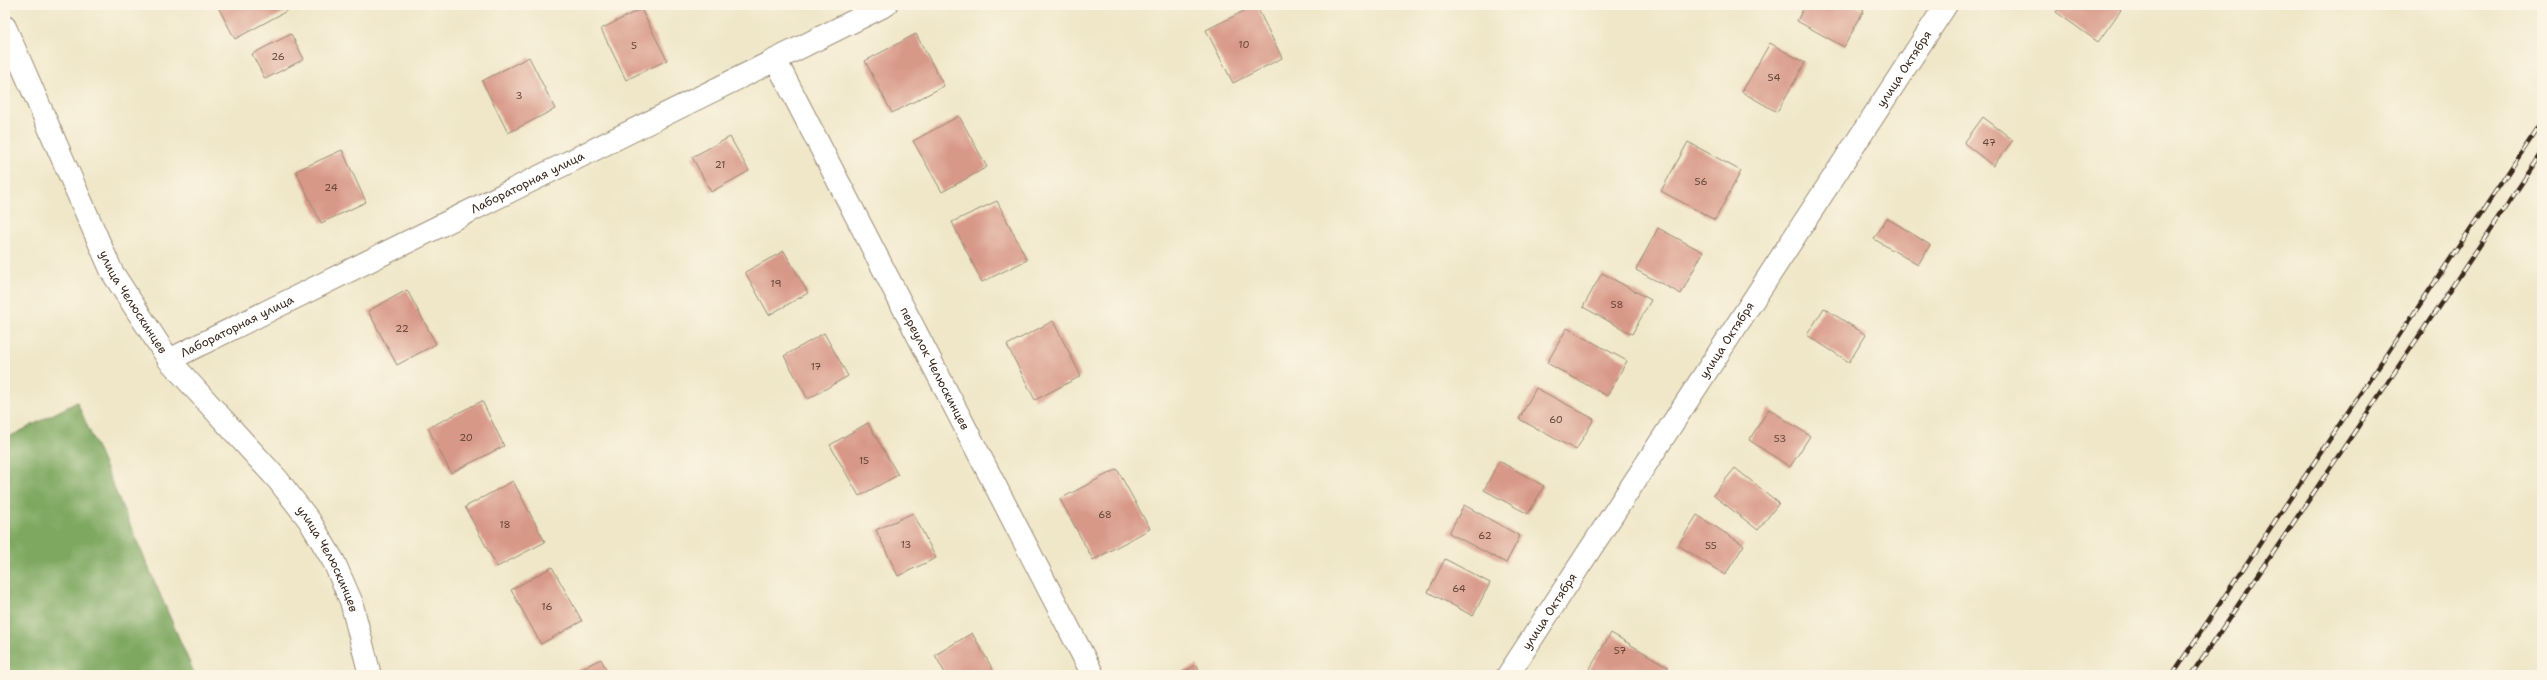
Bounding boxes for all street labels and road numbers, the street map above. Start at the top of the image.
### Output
street label: улица Октября [1873,28,1935,111]
street label: Лабораторная улица [468,147,587,217]
street label: улица Челюскинцев [96,248,171,357]
street label: Лабораторная улица [178,291,297,361]
street label: улица Октября [1696,299,1758,382]
street label: переулок Челюскинцев [896,304,973,433]
street label: улица Челюскинцев [293,502,361,614]
street label: улица Октября [1519,570,1581,653]

